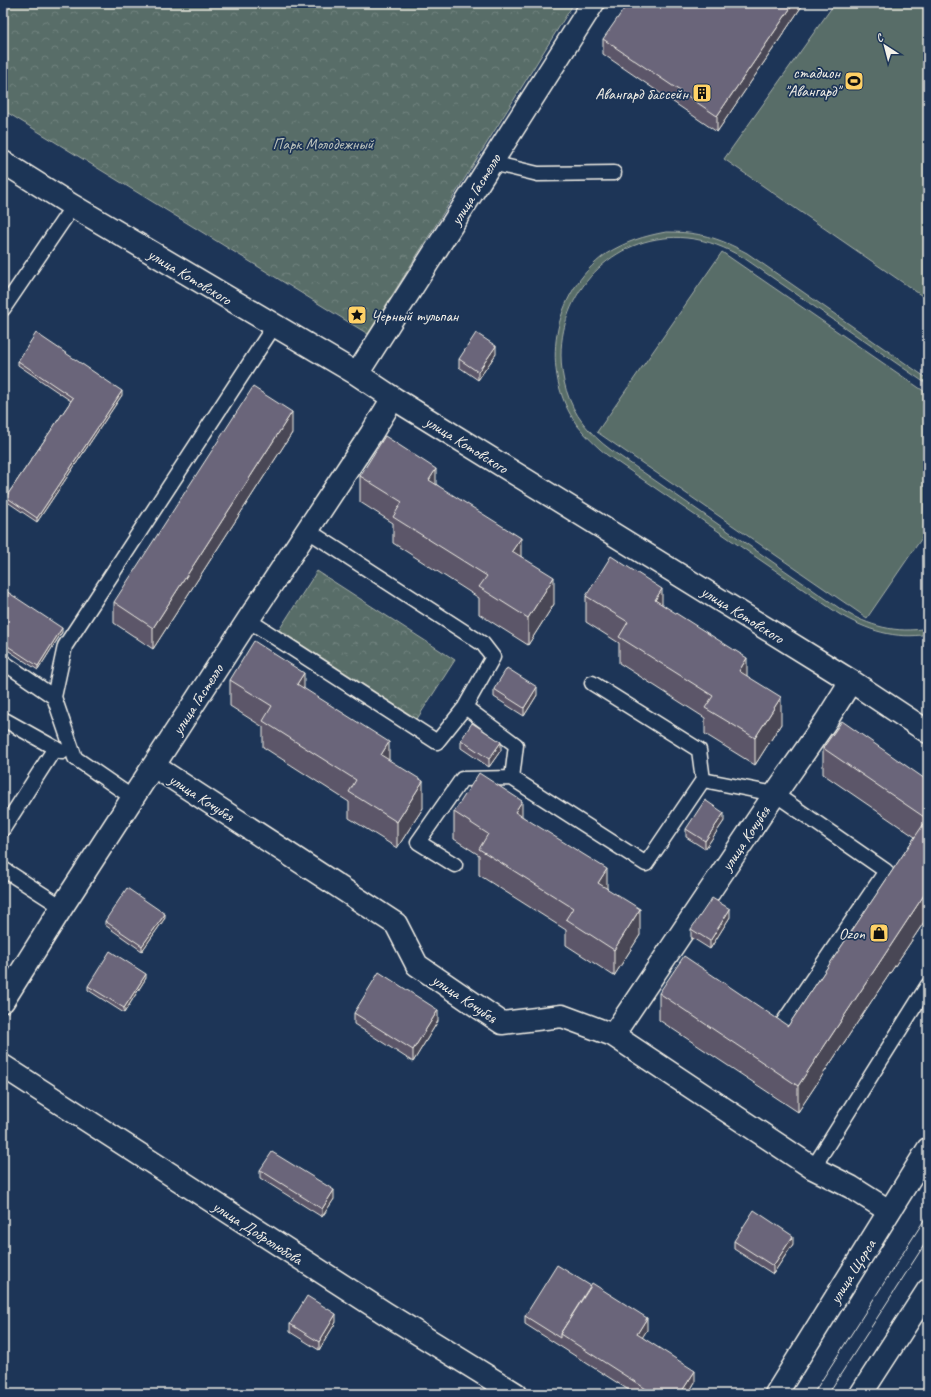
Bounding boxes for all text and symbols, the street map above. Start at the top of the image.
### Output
north arrow [865,26,905,66]
text: С [873,30,887,45]
place label: стадион "Авангард" [784,63,843,101]
sports icon: стадион "Авангард" [843,70,865,92]
building icon: Авангард бассейн [691,82,713,104]
place label: Авангард бассейн [595,84,689,104]
park label: Парк Молодежный [273,134,375,154]
street label: улица Гастелло [446,149,506,230]
street label: улица Котовского [143,244,236,310]
place icon: Черный тульпан [346,304,368,326]
place label: Черный тульпан [371,306,460,326]
street label: улица Котовского [421,411,513,479]
street label: улица Котовского [697,581,789,649]
street label: улица Гастелло [167,659,229,740]
street label: улица Кочубея [164,769,239,827]
street label: улица Кочубея [716,801,775,876]
shop icon: Ozon [868,922,890,944]
place label: Ozon [839,924,866,944]
street label: улица Кочубея [427,969,502,1028]
street label: улица Добролюбова [208,1196,307,1270]
street label: улица Щорса [825,1234,881,1308]

